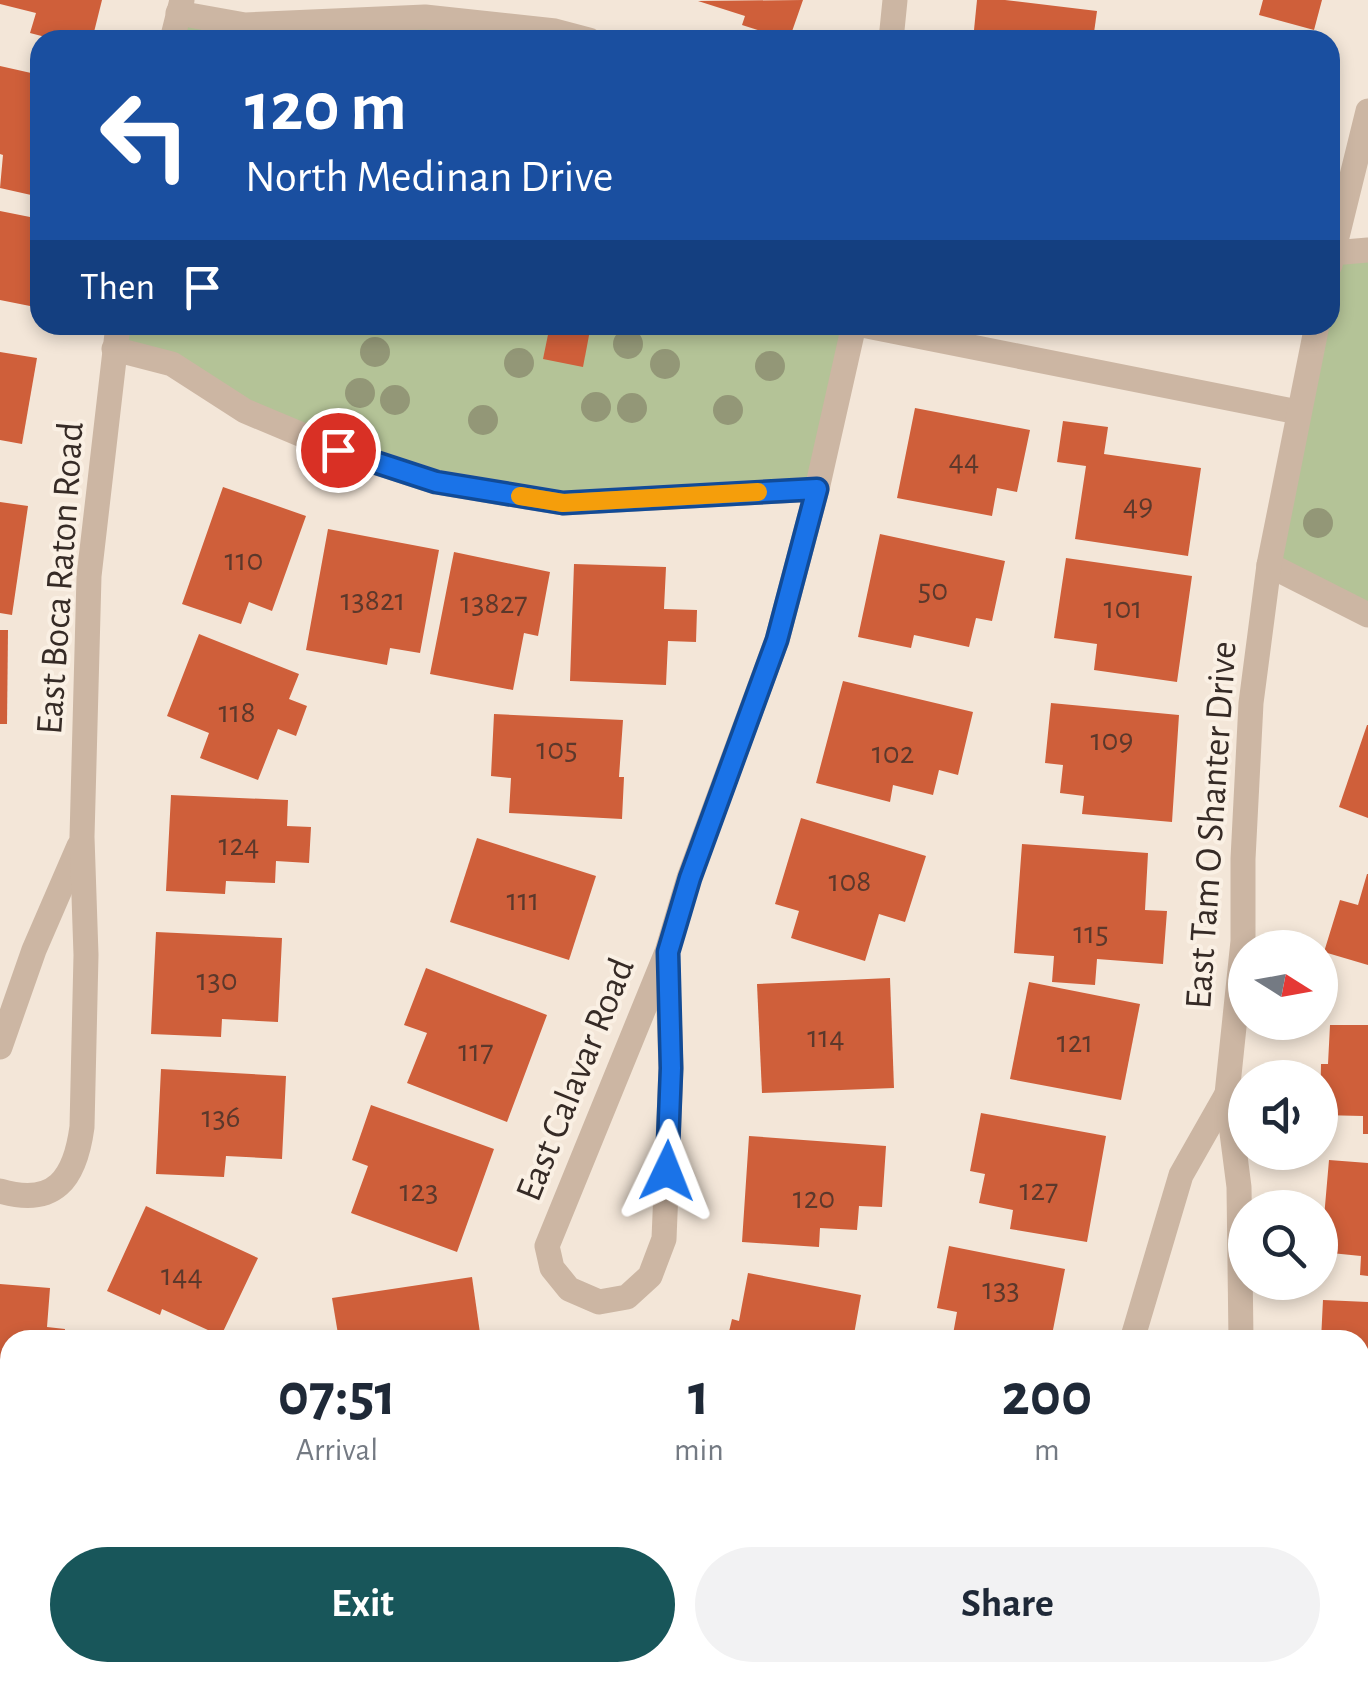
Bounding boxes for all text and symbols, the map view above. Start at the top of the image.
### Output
icon: left [80,70,210,200]
text: 120 m [245,73,407,143]
text: North Medinan Drive [245,155,614,200]
icon: arrive [175,260,230,315]
text: Then [80,269,155,307]
pin [296,408,381,493]
street label: East Boca Raton Road [31,420,91,736]
icon: arrive [311,423,366,478]
house number: 44 [949,444,979,476]
house number: 49 [1123,489,1153,521]
house number: 110 [225,544,263,576]
house number: 50 [918,574,948,606]
house number: 13821 [341,584,405,616]
house number: 13827 [460,587,528,619]
house number: 101 [1104,592,1142,624]
street label: East Tam O Shanter Drive [1180,640,1244,1010]
house number: 118 [218,696,256,728]
house number: 109 [1091,724,1133,756]
house number: 105 [536,733,578,765]
house number: 102 [872,737,914,769]
house number: 124 [219,829,259,861]
house number: 108 [828,865,872,897]
house number: 111 [506,884,540,916]
house number: 115 [1073,917,1109,949]
north arrow [1228,930,1338,1040]
map controls [1228,930,1338,1300]
street label: East Calavar Road [510,953,642,1207]
house number: 130 [196,964,238,996]
house number: 114 [807,1021,845,1053]
house number: 121 [1057,1026,1093,1058]
house number: 117 [458,1035,494,1067]
button: sound [1228,1060,1338,1170]
house number: 136 [201,1101,241,1133]
position arrow [615,1119,719,1223]
house number: 127 [1020,1174,1058,1206]
house number: 123 [400,1175,438,1207]
house number: 120 [793,1182,835,1214]
button: search [1228,1190,1338,1300]
house number: 144 [161,1259,203,1291]
house number: 133 [982,1273,1020,1305]
text: 07:51 [278,1366,396,1426]
text: 1 [688,1366,710,1426]
text: 200 [1001,1366,1092,1426]
text: Arrival [296,1434,378,1466]
text: min [674,1434,724,1466]
text: m [1034,1434,1060,1466]
button: Exit [50,1547,675,1662]
button: Share [695,1547,1320,1662]

